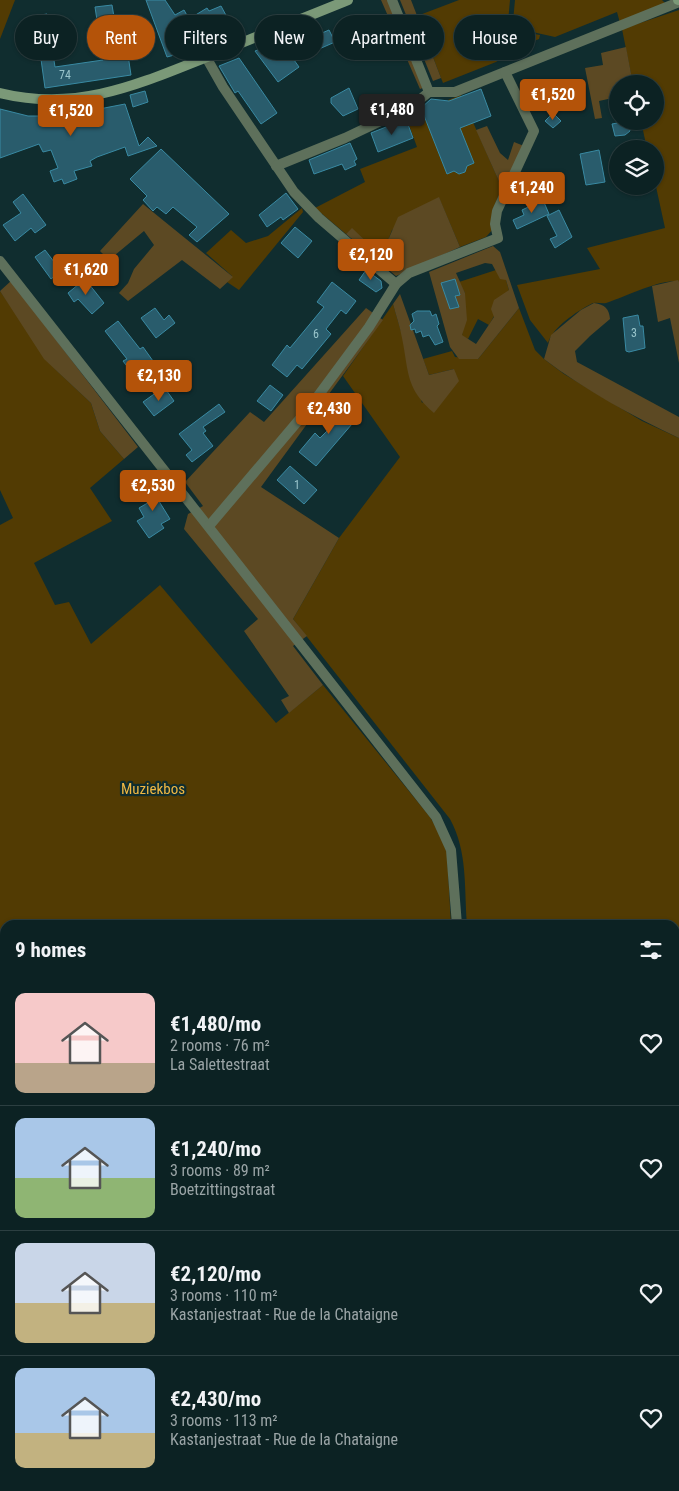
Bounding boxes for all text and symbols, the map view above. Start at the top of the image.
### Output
chip: Buy [15,15,77,60]
chip: Rent [87,15,155,60]
chip: Filters [165,15,245,60]
chip: New [255,15,323,60]
chip: Apartment [333,15,444,60]
chip: House [454,15,535,60]
house number: 74 [59,68,71,82]
map controls [609,75,664,195]
button: locate [609,75,664,130]
pin: €1,520 [512,78,594,121]
text: €1,520 [531,85,575,104]
pin: €1,520 [30,94,112,137]
pin: €1,480 [351,94,433,136]
text: €1,480 [370,100,414,119]
text: €1,520 [49,101,93,120]
button: layers [609,140,664,195]
pin: €1,240 [491,172,573,214]
text: €1,240 [510,178,554,197]
pin: €2,120 [330,238,412,281]
text: €2,120 [349,245,393,264]
pin: €1,620 [45,254,127,296]
text: €1,620 [64,260,108,279]
house number: 3 [631,326,637,340]
house number: 6 [313,327,319,341]
pin: €2,130 [118,360,200,402]
text: €2,130 [137,366,181,385]
pin: €2,430 [288,392,370,435]
text: €2,430 [307,399,351,418]
pin: €2,530 [112,470,194,512]
text: €2,530 [131,476,175,495]
house number: 1 [294,478,300,492]
park label: Muziekbos [121,780,185,798]
icon: filters [637,936,665,964]
text: 9 homes [15,938,86,962]
text: €1,480/mo [170,1012,261,1036]
icon: home [55,1013,115,1073]
icon: heart [637,1029,665,1057]
text: 2 rooms · 76 m² [170,1036,270,1055]
text: La Salettestraat [170,1055,270,1074]
text: €1,240/mo [170,1137,261,1161]
icon: home [55,1138,115,1198]
icon: heart [637,1154,665,1182]
text: 3 rooms · 89 m² [170,1161,270,1180]
text: Boetzittingstraat [170,1180,275,1199]
text: €2,120/mo [170,1262,261,1286]
icon: home [55,1263,115,1323]
icon: heart [637,1279,665,1307]
text: 3 rooms · 110 m² [170,1286,278,1305]
text: Kastanjestraat - Rue de la Chataigne [170,1305,398,1324]
text: €2,430/mo [170,1387,261,1411]
icon: home [55,1388,115,1448]
icon: heart [637,1404,665,1432]
text: 3 rooms · 113 m² [170,1411,278,1430]
text: Kastanjestraat - Rue de la Chataigne [170,1430,398,1449]

